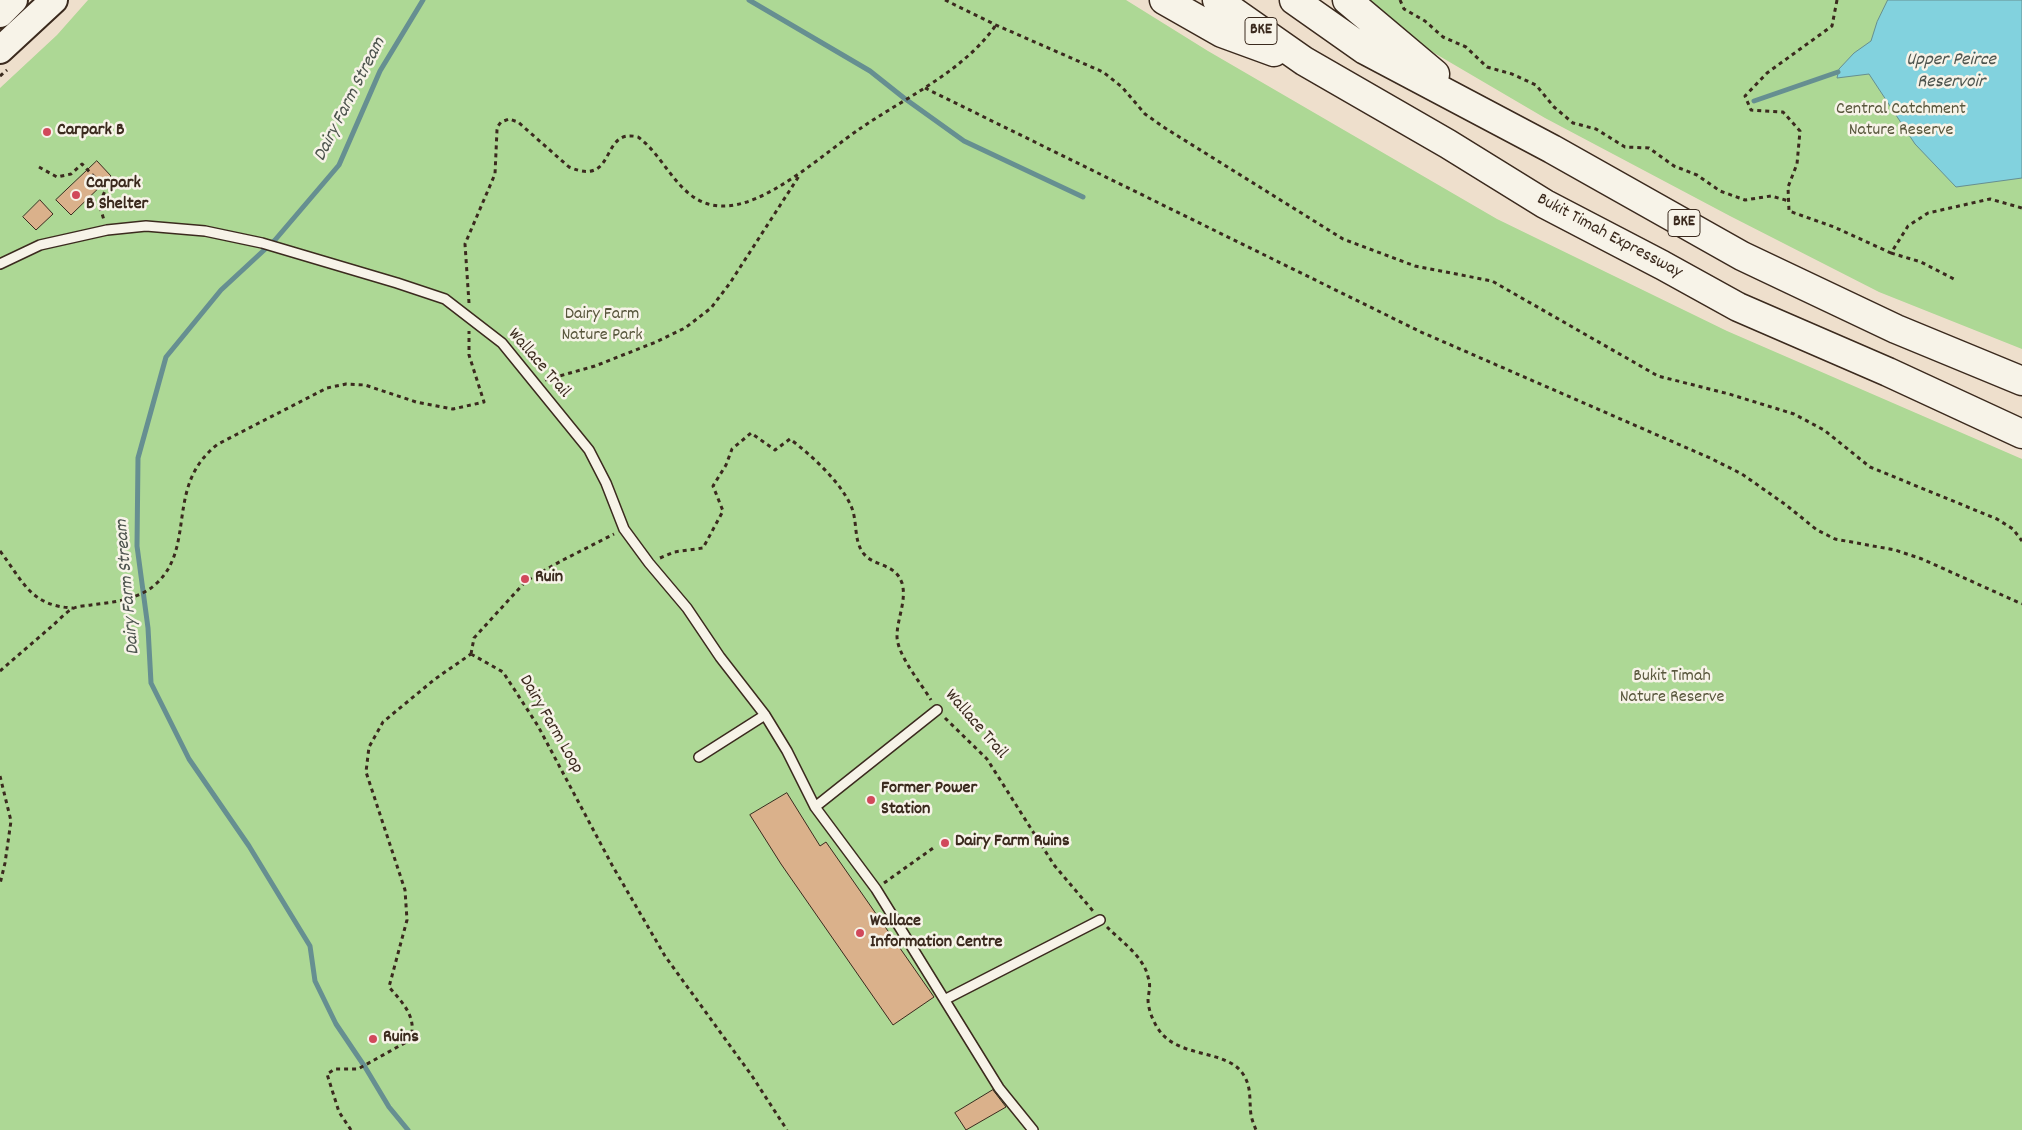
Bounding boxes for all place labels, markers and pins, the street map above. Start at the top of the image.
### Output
place label: Carpark B [57,121,124,143]
marker: Carpark B [41,126,53,138]
place label: Carpark B Shelter [86,174,148,216]
marker: Carpark B Shelter [70,189,82,201]
place label: Ruin [535,568,563,590]
marker: Ruin [519,573,531,585]
place label: Former Power Station [881,779,977,822]
marker: Former Power Station [865,794,877,806]
place label: Dairy Farm Ruins [955,832,1069,854]
marker: Dairy Farm Ruins [939,837,951,849]
place label: Wallace Information Centre [870,912,1002,954]
marker: Wallace Information Centre [854,927,866,939]
place label: Ruins [383,1028,419,1050]
marker: Ruins [367,1033,379,1045]

